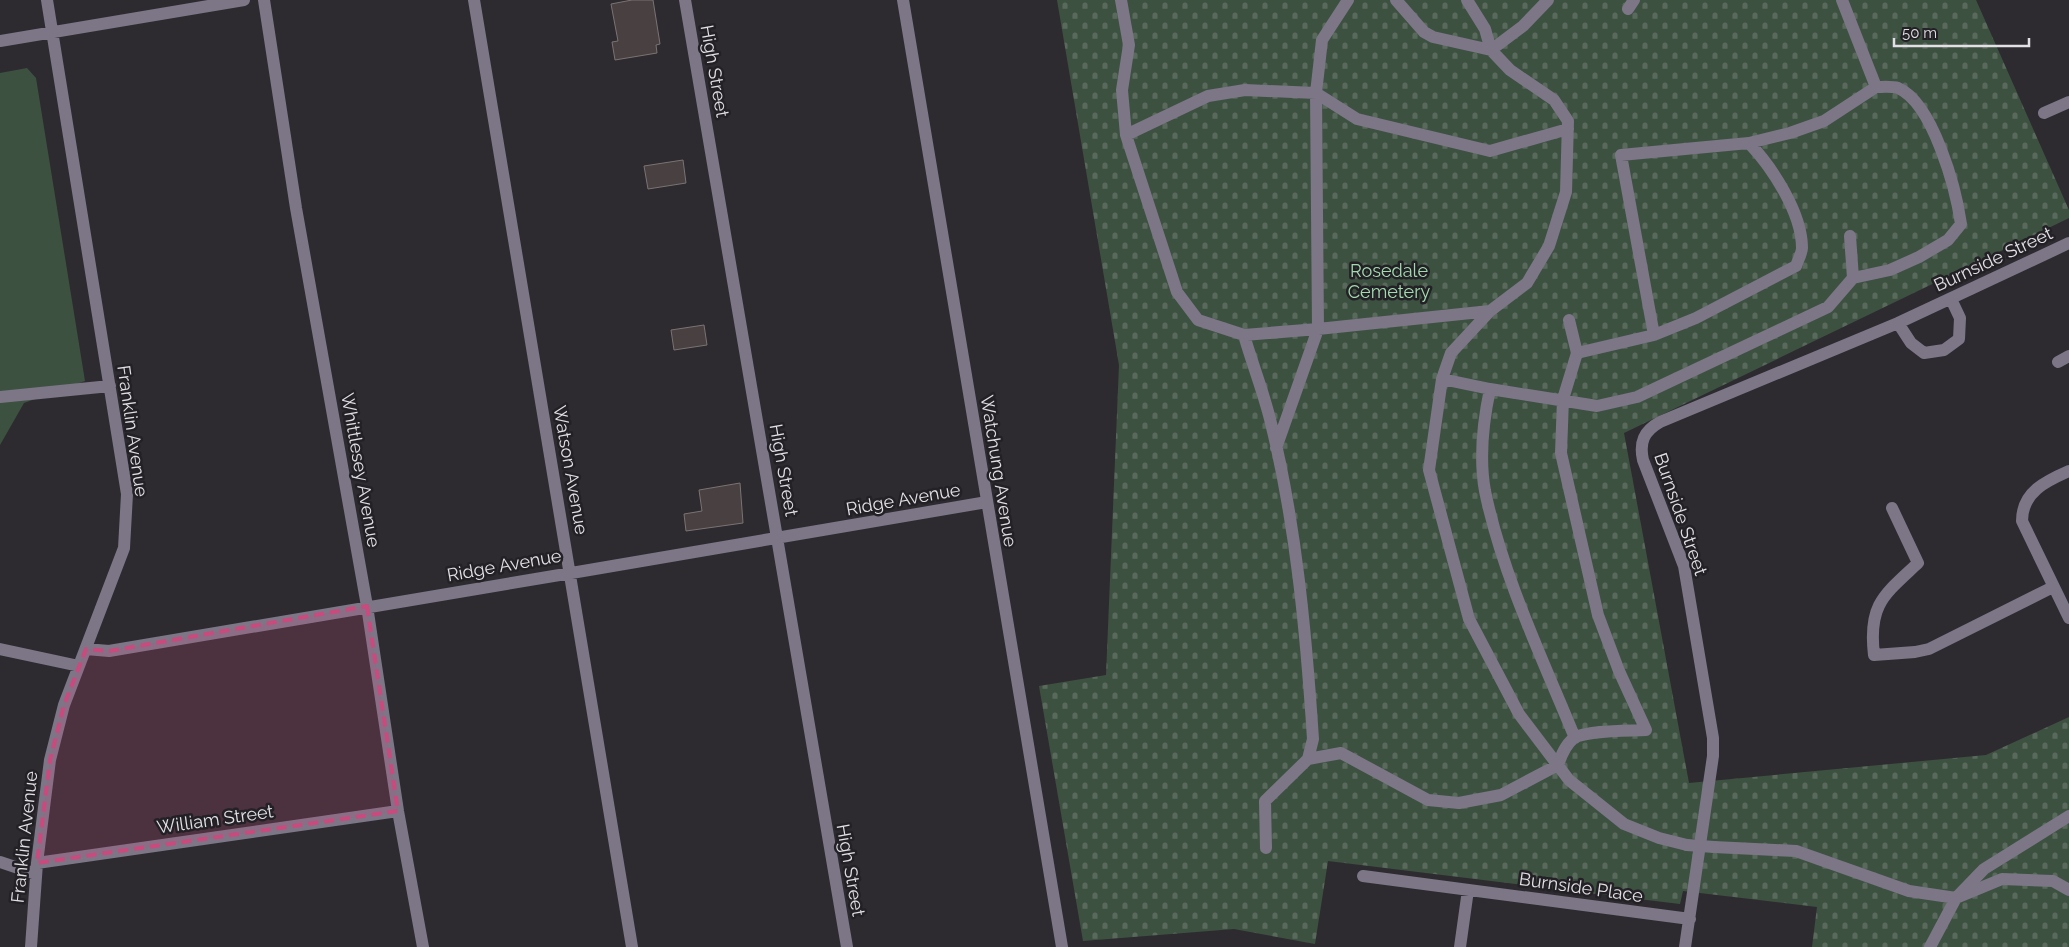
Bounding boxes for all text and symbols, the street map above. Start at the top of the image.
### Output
scale bar [1894,15,2029,47]
street label: High Street [697,23,733,119]
text: 50 m [1902,24,1937,42]
street label: Burnside Street [1930,222,2056,296]
park label: Rosedale Cemetery [1348,260,1430,302]
street label: Franklin Avenue [113,364,153,499]
street label: Whittlesey Avenue [337,391,385,549]
street label: Watchung Avenue [977,394,1021,549]
street label: Watson Avenue [549,404,593,537]
street label: High Street [766,422,802,518]
street label: Burnside Street [1650,450,1712,578]
street label: Ridge Avenue [844,479,962,519]
street label: Ridge Avenue [445,545,563,585]
street label: Franklin Avenue [7,770,41,904]
street label: William Street [155,800,275,838]
street label: High Street [833,822,869,918]
street label: Burnside Place [1518,868,1645,906]

